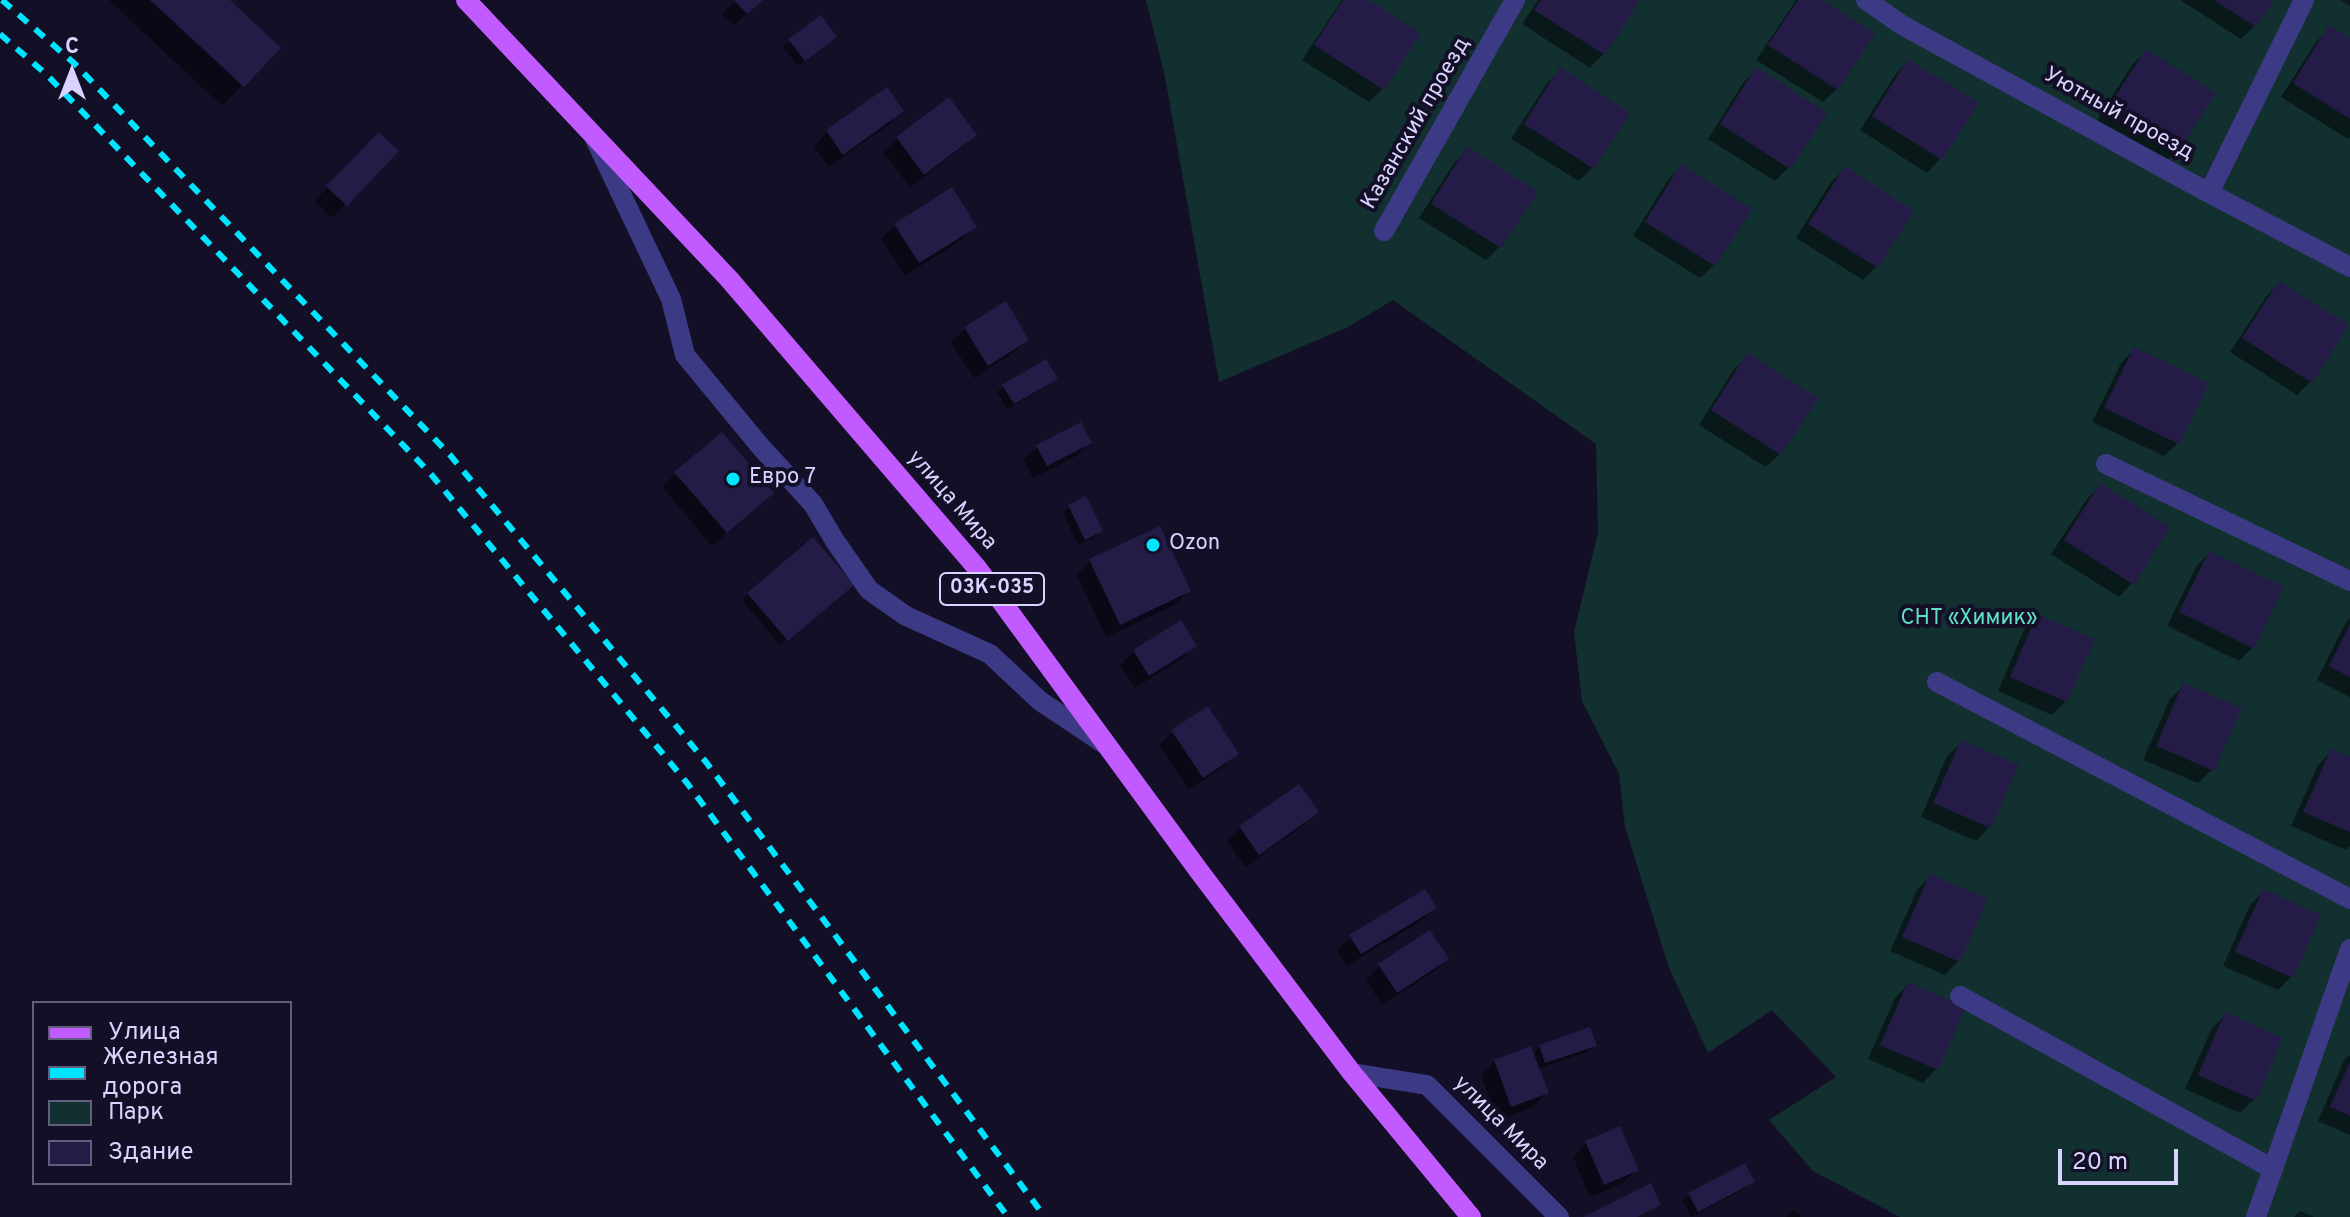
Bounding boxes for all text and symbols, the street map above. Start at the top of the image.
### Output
north arrow [32,32,112,112]
street label: Казанский проезд [1357,33,1477,215]
text: С [65,34,79,61]
street label: Уютный проезд [2039,63,2197,167]
street label: улица Мира [901,446,1001,556]
place label: Евро 7 [749,466,816,492]
marker: Евро 7 [724,470,742,488]
place label: Ozon [1169,532,1220,558]
marker: Ozon [1144,536,1162,554]
road number: 03К-035 [940,573,1044,605]
park label: СНТ «Химик» [1901,607,2037,633]
legend [32,1001,292,1185]
text: Улица [108,1018,181,1048]
text: Железная дорога [102,1043,219,1103]
street label: улица Мира [1447,1071,1553,1177]
text: Парк [108,1098,164,1128]
scale bar [2062,1133,2182,1183]
text: Здание [108,1138,194,1168]
text: 20 m [2072,1148,2128,1178]

